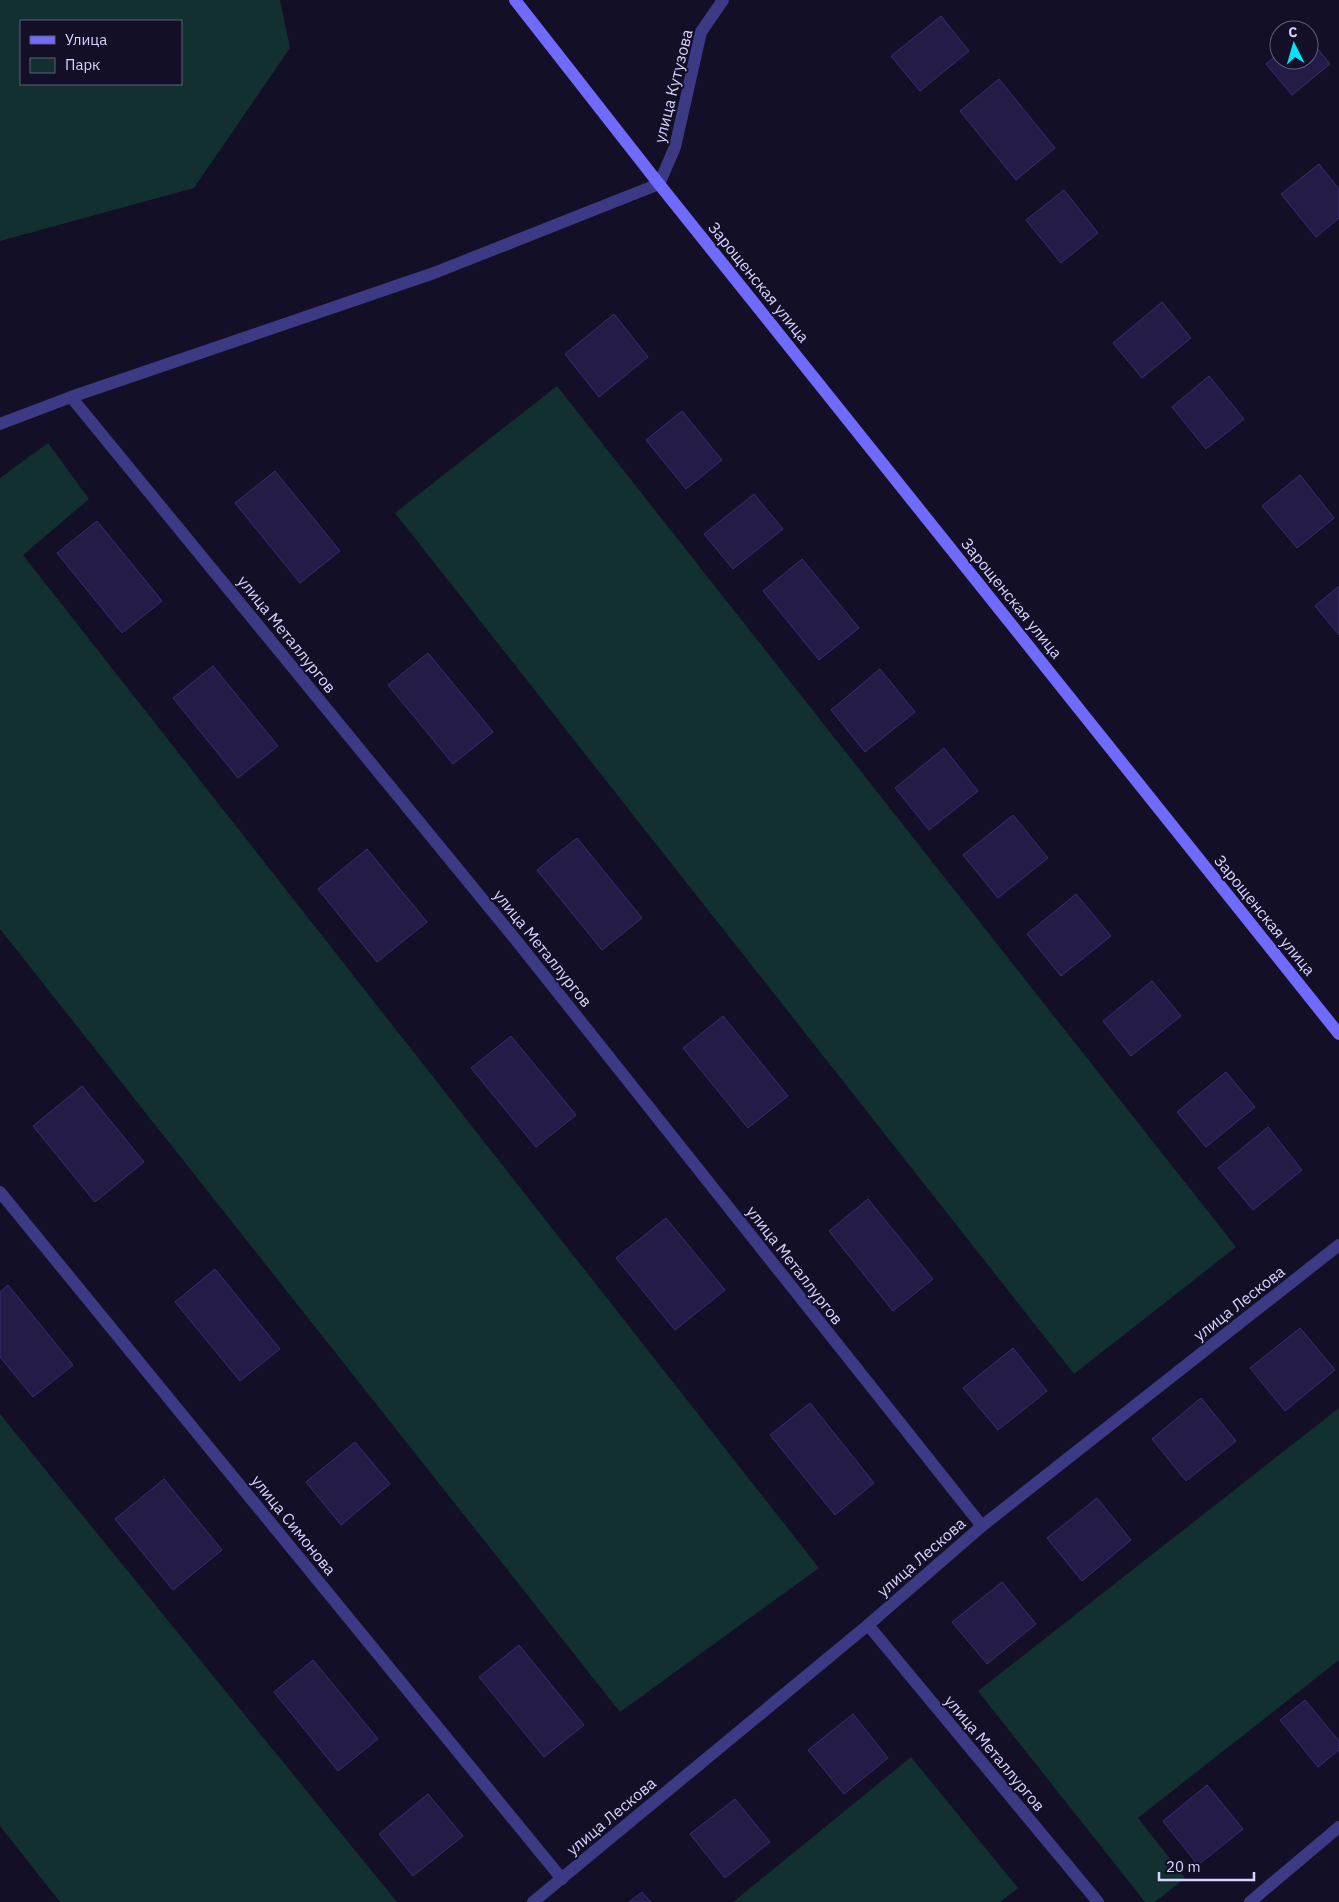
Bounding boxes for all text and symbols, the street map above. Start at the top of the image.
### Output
legend [20,20,182,85]
north arrow [1269,20,1319,70]
text: С [1288,23,1298,41]
street label: улица Кутузова [649,27,697,145]
text: Улица [65,30,107,49]
text: Парк [65,55,100,74]
street label: Зарощенская улица [704,218,814,347]
street label: Зарощенская улица [957,534,1067,663]
street label: улица Металлургов [233,571,341,697]
street label: Зарощенская улица [1210,851,1320,980]
street label: улица Металлургов [489,885,597,1011]
street label: улица Металлургов [742,1201,848,1329]
street label: улица Лескова [1189,1261,1289,1345]
street label: улица Симонова [247,1471,341,1580]
street label: улица Лескова [873,1513,970,1601]
street label: улица Металлургов [941,1691,1049,1815]
street label: улица Лескова [562,1772,660,1859]
scale bar [1159,1850,1254,1882]
text: 20 m [1166,1857,1201,1876]

